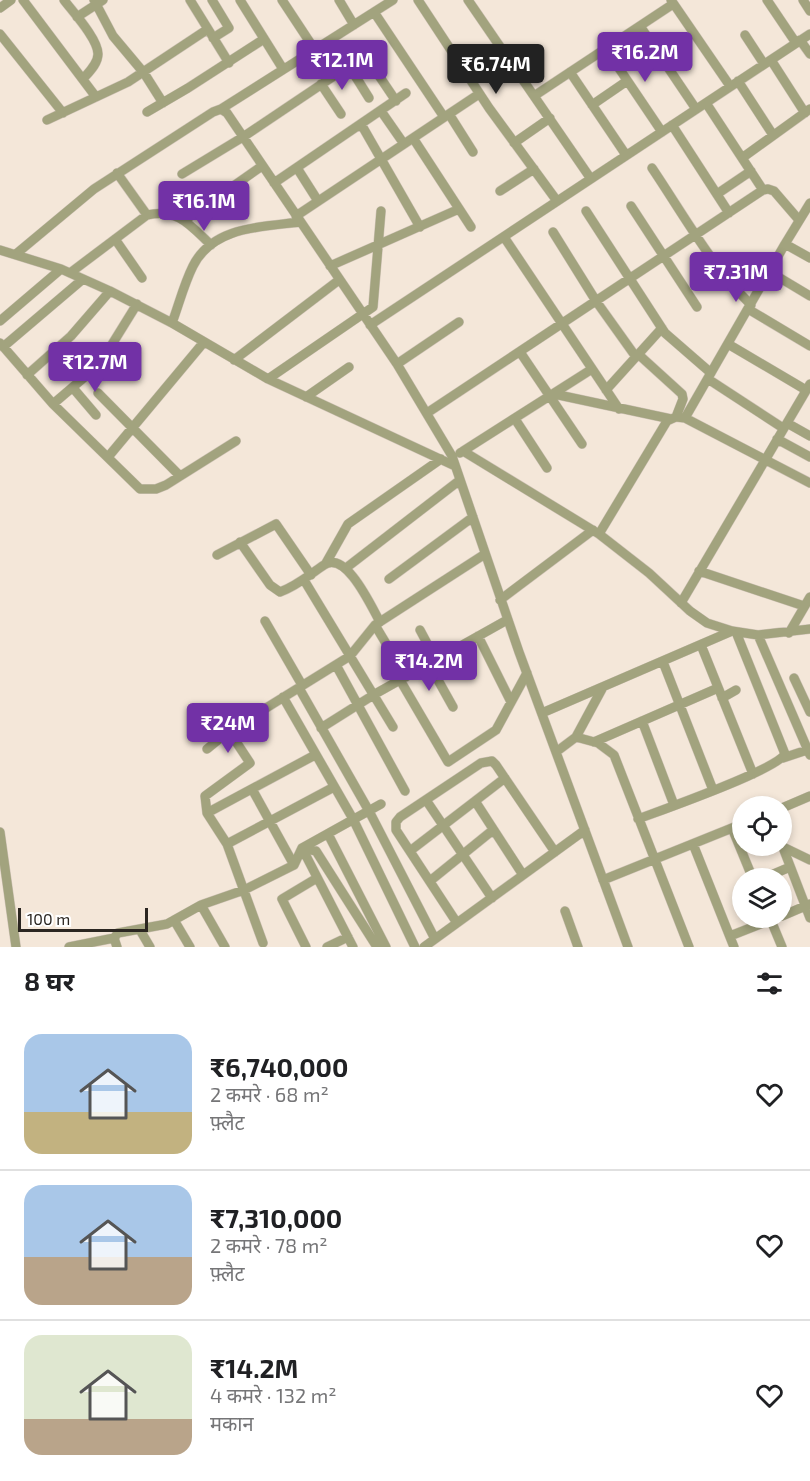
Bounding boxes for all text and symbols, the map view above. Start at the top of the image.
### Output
pin: ₹16.2M [596,32,694,83]
text: ₹16.2M [611,39,679,63]
pin: ₹12.1M [293,40,391,91]
pin: ₹6.74M [447,44,545,95]
text: ₹12.1M [310,47,374,71]
text: ₹6.74M [461,51,531,75]
pin: ₹16.1M [155,181,253,232]
text: ₹16.1M [172,188,236,212]
pin: ₹7.31M [687,252,785,303]
text: ₹7.31M [704,259,768,283]
pin: ₹12.7M [46,342,144,393]
text: ₹12.7M [62,349,128,373]
pin: ₹14.2M [380,641,478,692]
text: ₹14.2M [395,648,463,672]
pin: ₹24M [192,703,264,754]
text: ₹24M [201,710,255,734]
map controls [732,796,792,928]
button: locate [732,796,792,856]
button: layers [732,868,792,928]
scale bar [18,905,148,932]
text: 100 m [27,909,70,928]
text: 8 घर [24,965,74,996]
icon: filters [753,967,786,1000]
text: ₹6,740,000 [210,1051,348,1082]
icon: home [72,1058,144,1130]
icon: heart [753,1078,786,1111]
text: 2 कमरे · 68 m² [210,1082,329,1106]
text: फ़्लैट [210,1110,245,1134]
text: ₹7,310,000 [210,1202,342,1233]
icon: home [72,1209,144,1281]
icon: heart [753,1229,786,1262]
text: 2 कमरे · 78 m² [210,1233,327,1257]
text: फ़्लैट [210,1261,245,1285]
text: ₹14.2M [210,1352,298,1383]
icon: home [72,1359,144,1431]
icon: heart [753,1379,786,1412]
text: 4 कमरे · 132 m² [210,1383,336,1407]
text: मकान [210,1411,254,1435]

